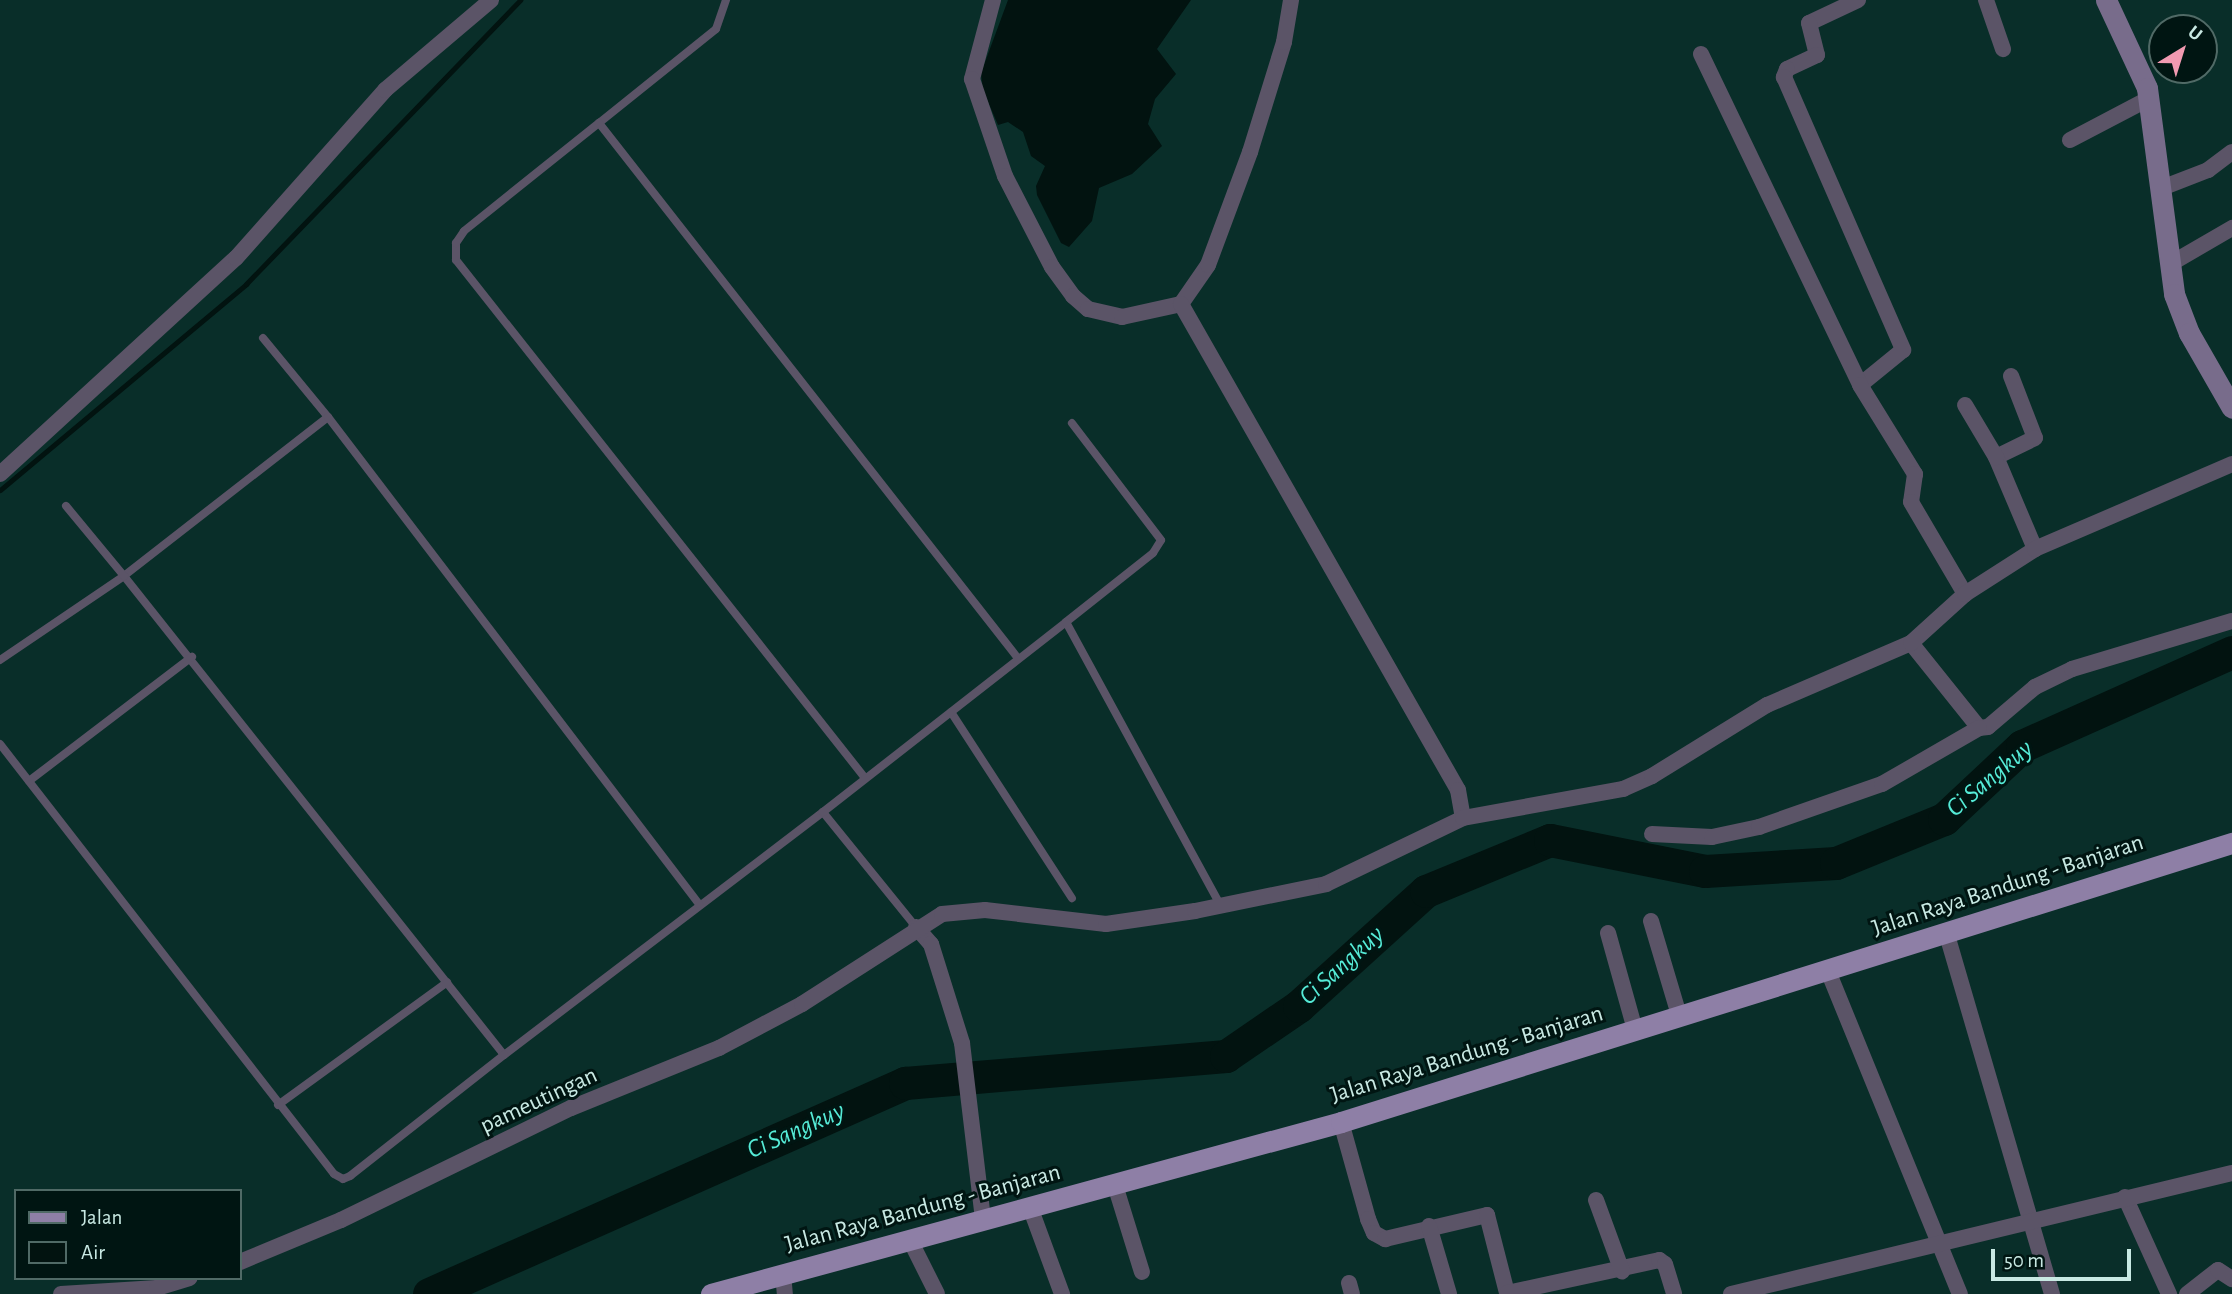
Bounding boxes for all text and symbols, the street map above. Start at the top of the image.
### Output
north arrow [2148,14,2218,84]
text: U [2184,22,2206,45]
water label: Ci Sangkuy [1940,734,2040,824]
street label: Jalan Raya Bandung - Banjaran [1869,828,2147,944]
water label: Ci Sangkuy [1293,920,1391,1012]
street label: Jalan Raya Bandung - Banjaran [1327,1000,1607,1110]
street label: pameutingan [476,1061,602,1141]
water label: Ci Sangkuy [742,1096,850,1166]
street label: Jalan Raya Bandung - Banjaran [782,1158,1064,1260]
legend [14,1189,242,1280]
text: Jalan [81,1207,122,1228]
scale bar [1994,1234,2134,1278]
text: Air [81,1242,105,1263]
text: 50 m [2004,1250,2044,1271]

